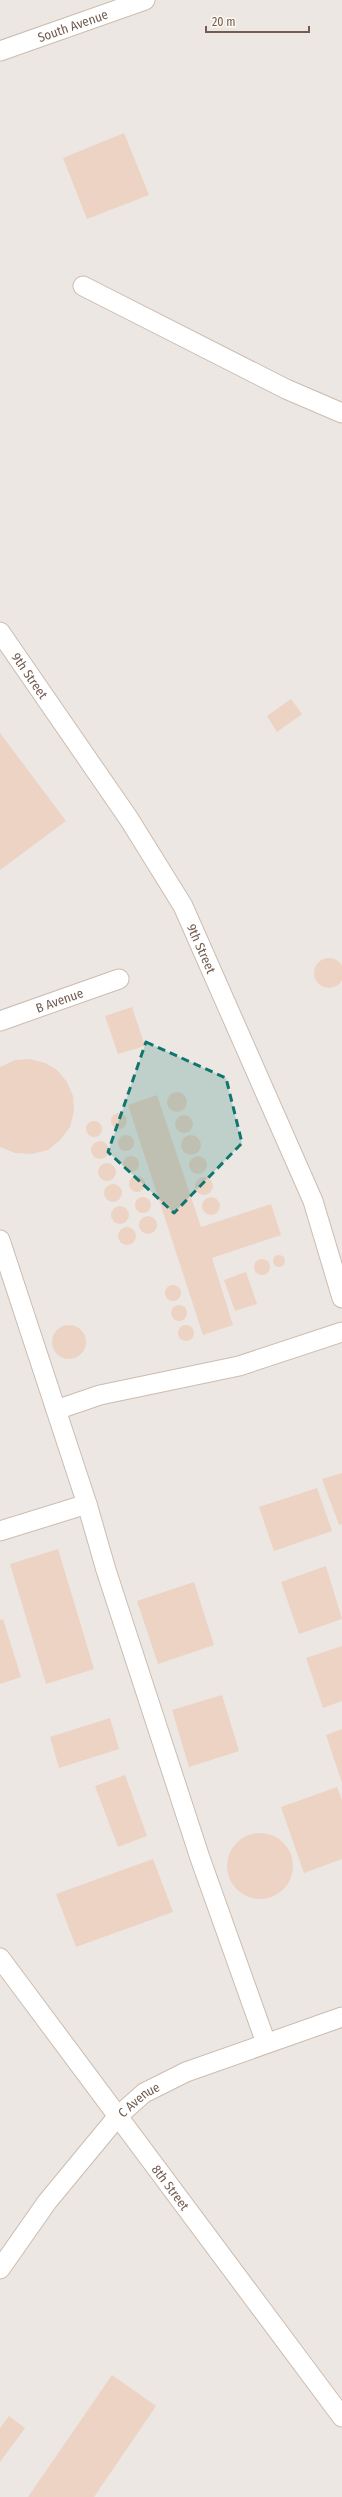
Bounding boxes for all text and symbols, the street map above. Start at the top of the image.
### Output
street label: South Avenue [36,6,110,45]
scale bar [206,8,309,34]
text: 20 m [212,15,236,29]
street label: 9th Street [9,650,52,702]
street label: 9th Street [184,921,219,976]
street label: B Avenue [34,985,85,1015]
street label: C Avenue [115,2079,162,2120]
street label: 8th Street [149,2162,193,2214]

